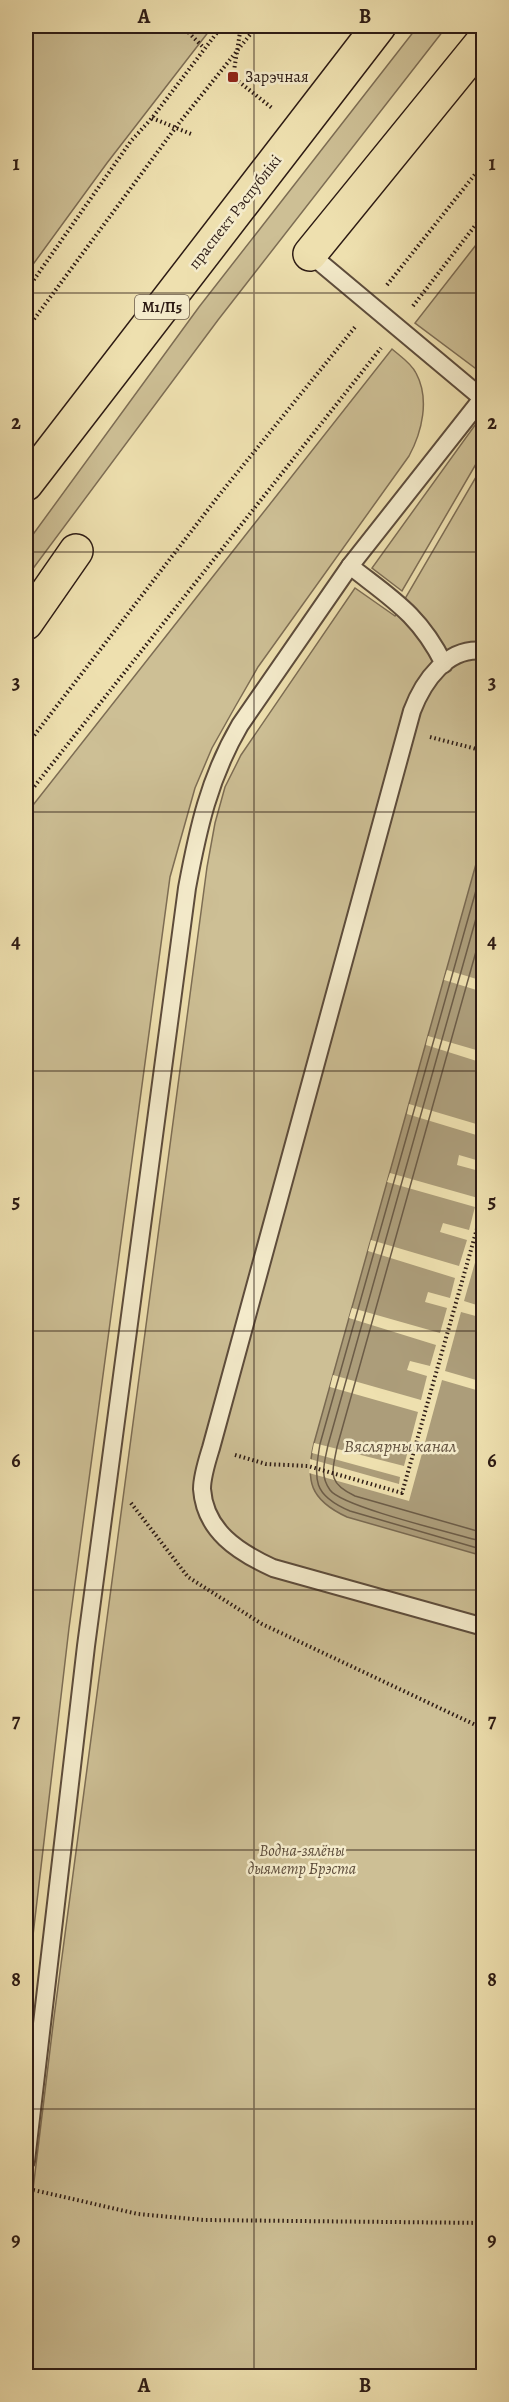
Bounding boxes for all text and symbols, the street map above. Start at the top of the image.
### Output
text: A [137,3,151,30]
text: B [359,3,371,30]
place label: Зарэчная [245,66,309,88]
marker: Зарэчная [226,70,240,84]
text: 1 [12,150,20,177]
street label: праспект Рэспублікі [183,150,287,274]
text: 1 [488,150,496,177]
road number: М1/П5 [135,295,189,319]
text: 2 [11,409,21,436]
text: 2 [487,409,497,436]
text: 3 [12,669,20,696]
text: 3 [488,669,496,696]
text: 4 [11,928,21,955]
text: 4 [487,928,497,955]
text: 5 [12,1188,20,1215]
text: 5 [488,1188,496,1215]
water label: Вяслярны канал [344,1434,456,1458]
text: 6 [11,1447,21,1474]
text: 6 [487,1447,497,1474]
text: 7 [12,1707,21,1734]
text: 7 [488,1707,497,1734]
park label: Водна-зялёны дыяметр Брэста [248,1840,356,1880]
text: 8 [11,1966,21,1993]
text: 8 [487,1966,497,1993]
text: 9 [11,2226,21,2253]
text: 9 [487,2226,497,2253]
text: A [137,2372,151,2399]
text: B [359,2372,371,2399]

